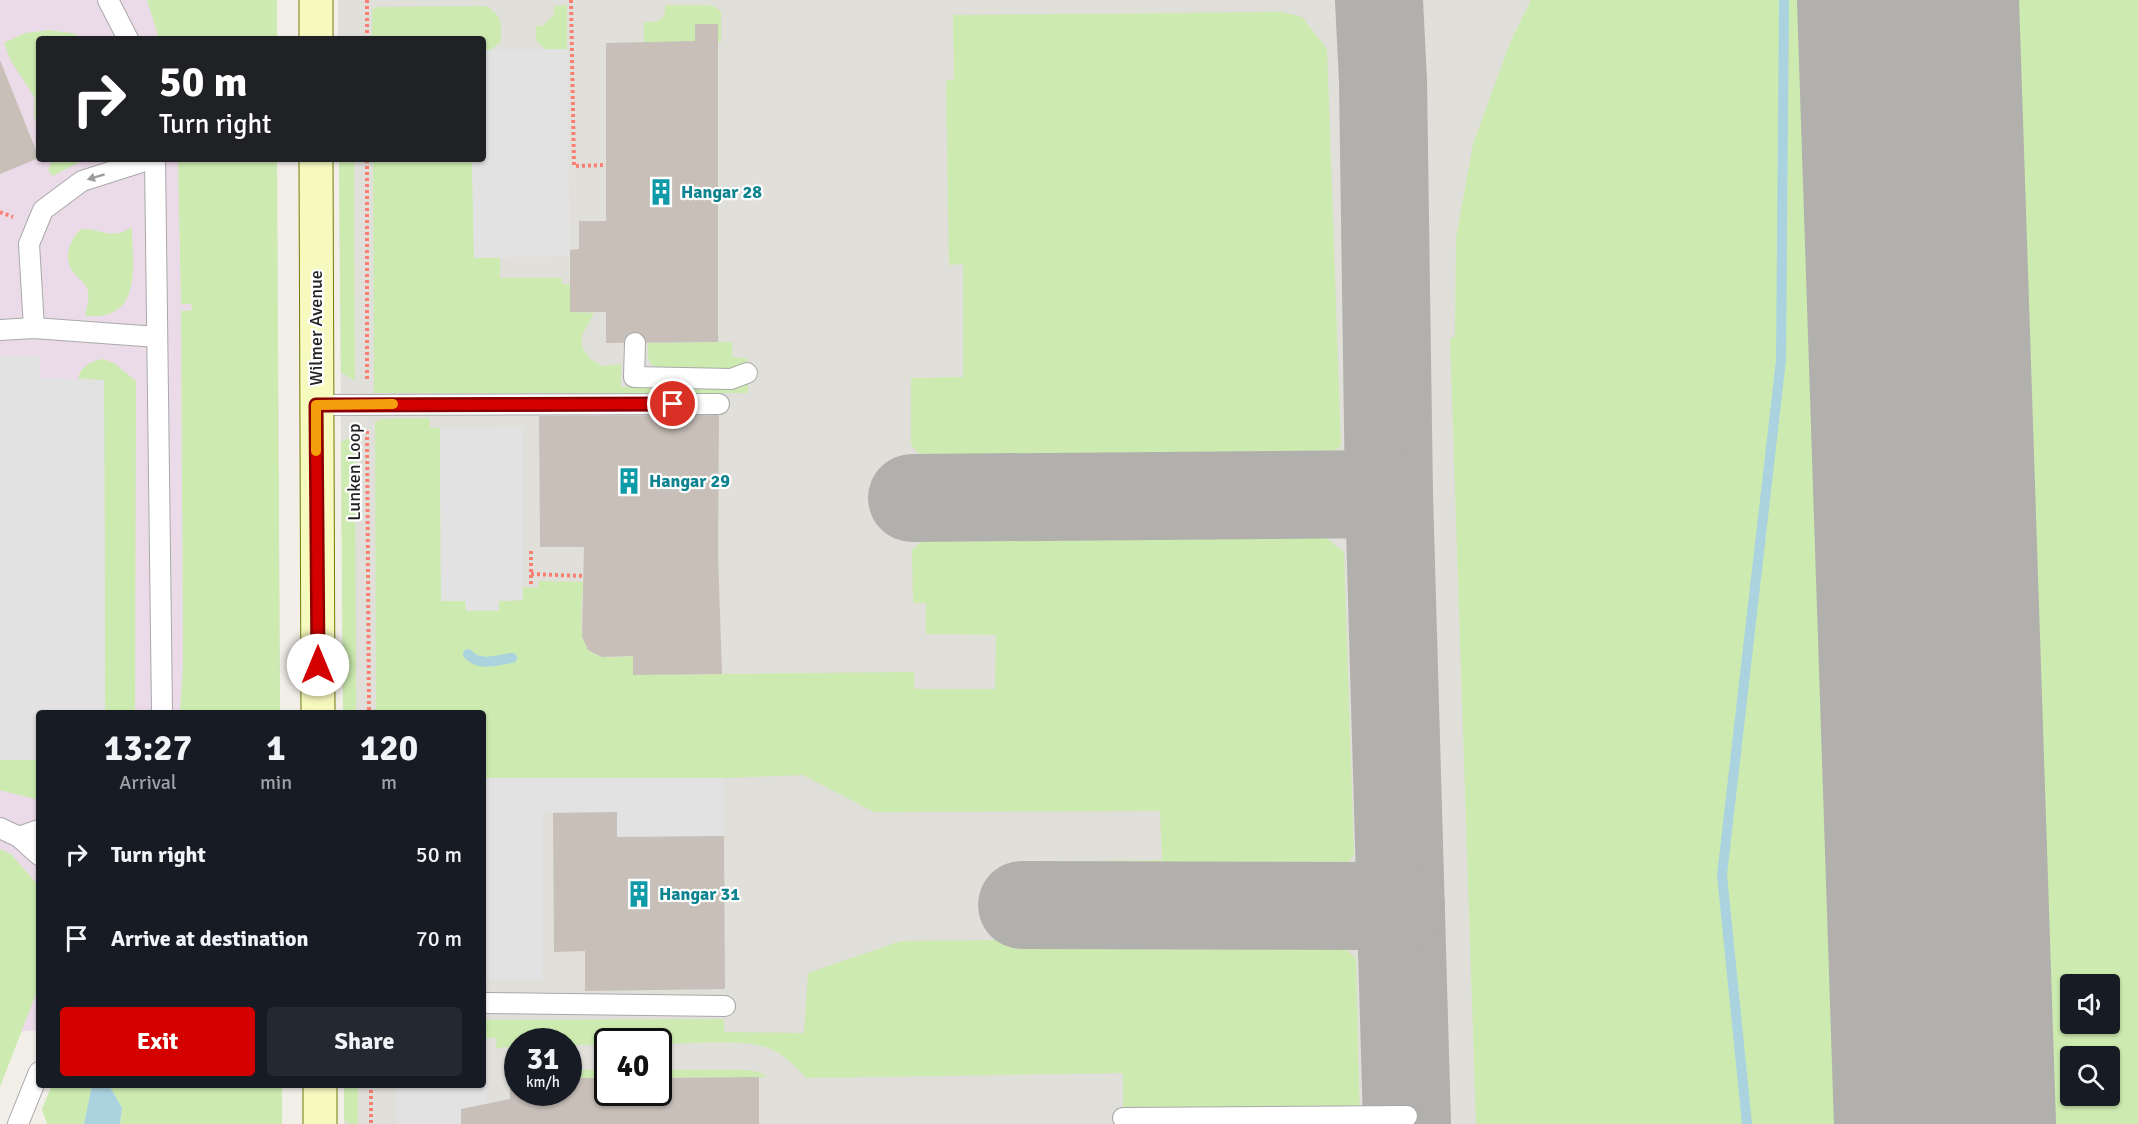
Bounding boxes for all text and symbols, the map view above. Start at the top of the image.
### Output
text: 50 m [159,57,248,108]
icon: right [60,60,138,138]
text: Turn right [159,108,272,141]
one-way arrow [87,172,105,182]
building icon: Hangar 28 [646,177,676,207]
place label: Hangar 28 [681,181,762,203]
street label: Wilmer Avenue [305,270,327,386]
pin [647,378,698,429]
icon: arrive [656,387,689,420]
street label: Lunken Loop [343,423,365,521]
building icon: Hangar 29 [614,466,644,496]
place label: Hangar 29 [649,470,730,492]
position arrow [286,633,350,697]
text: 13:27 [104,726,192,771]
text: 1 [266,726,286,771]
text: 120 [360,726,418,771]
text: Arrival [119,770,177,795]
text: min [260,770,292,795]
text: m [381,770,397,795]
icon: right [60,838,93,871]
text: Turn right [111,841,206,868]
text: 50 m [416,841,462,868]
building icon: Hangar 31 [624,879,654,909]
place label: Hangar 31 [659,883,740,905]
icon: arrive [60,922,93,955]
text: Arrive at destination [111,925,308,952]
text: 70 m [416,925,462,952]
map controls [2060,974,2120,1106]
button: sound [2060,974,2120,1034]
button: Exit [60,1007,255,1076]
button: Share [267,1007,462,1076]
speed limit sign: 40 [594,1028,672,1106]
text: 31 [527,1041,559,1078]
button: search [2060,1046,2120,1106]
text: km/h [526,1073,560,1091]

